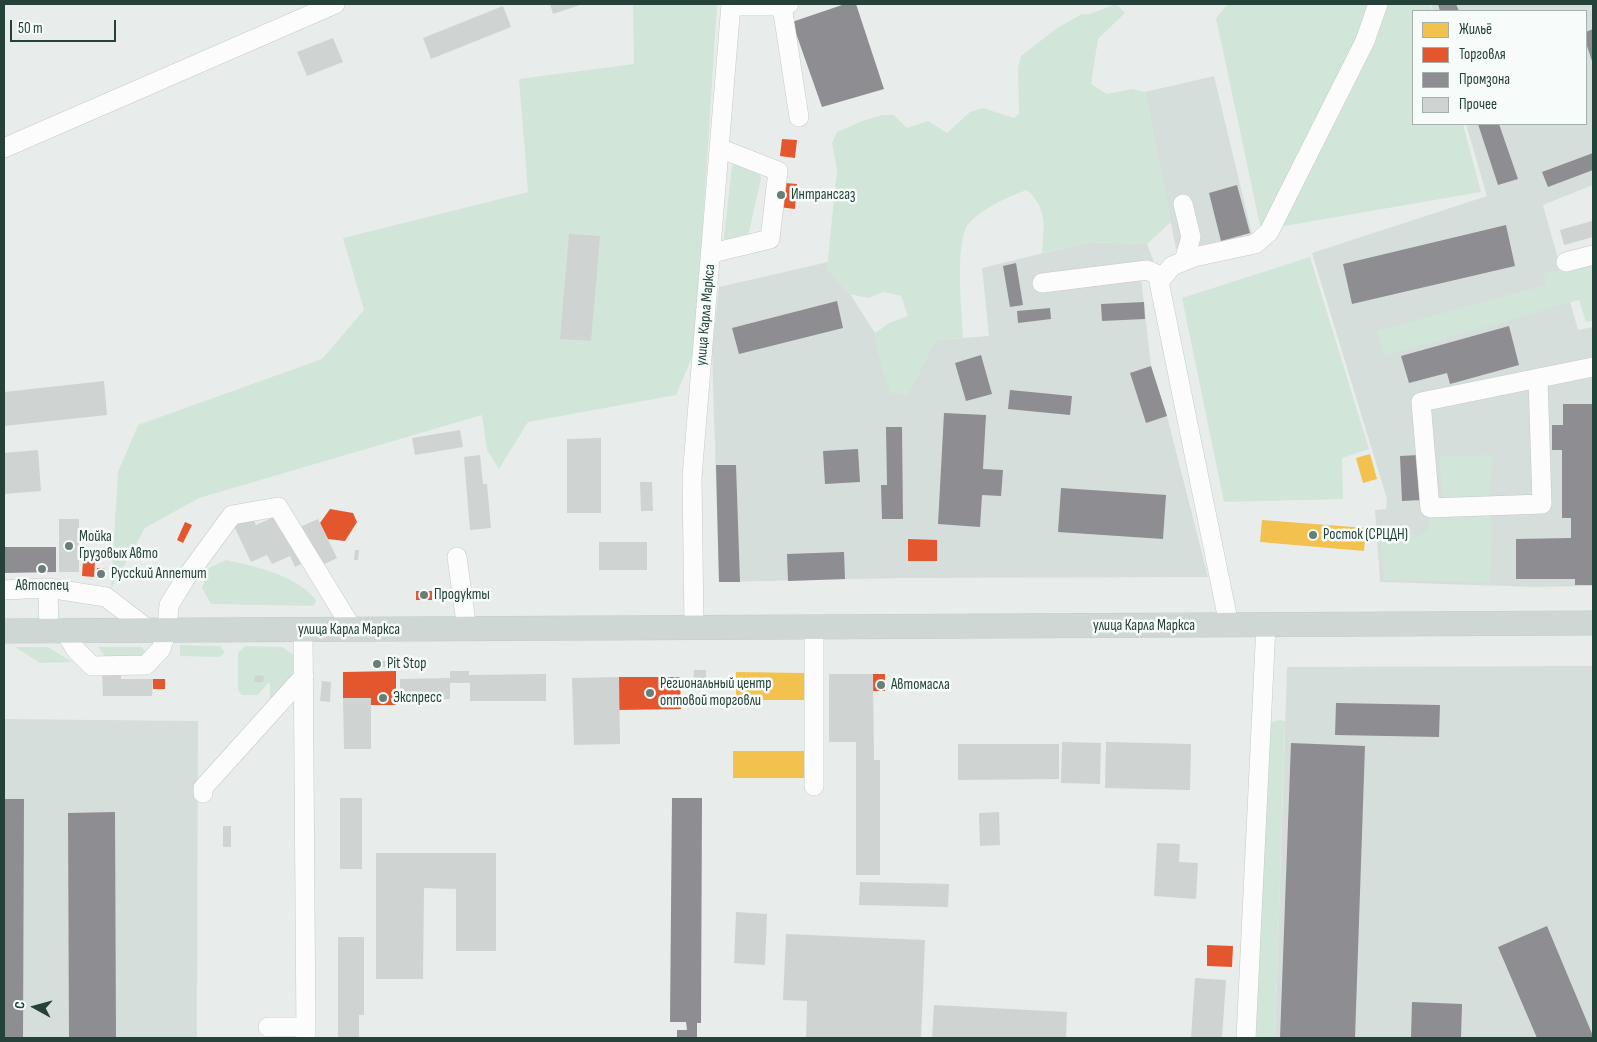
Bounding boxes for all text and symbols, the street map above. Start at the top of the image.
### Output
scale bar [12,10,119,42]
legend [1412,10,1587,125]
text: 50 m [18,19,43,38]
text: Жильё [1459,20,1492,39]
text: Торговля [1459,45,1506,64]
text: Промзона [1459,70,1510,89]
text: Прочее [1459,95,1497,114]
place label: Интрансгаз [791,186,855,204]
marker: Интрансгаз [775,189,787,201]
street label: улица Карла Маркса [693,263,719,367]
place label: Росток (СРЦДН) [1323,526,1408,544]
place label: Мойка Грузовых Авто [79,528,158,563]
marker: Росток (СРЦДН) [1307,529,1319,541]
marker: Мойка Грузовых Авто [63,540,75,552]
marker: Автоспец [36,563,48,575]
place label: Русский Аппетит [111,565,207,583]
marker: Русский Аппетит [95,568,107,580]
place label: Автоспец [15,577,69,595]
place label: Продукты [434,586,490,604]
marker: Продукты [418,589,430,601]
street label: улица Карла Маркса [1093,617,1195,635]
street label: улица Карла Маркса [298,621,400,639]
place label: Pit Stop [387,655,426,673]
marker: Pit Stop [371,658,383,670]
place label: Региональный центр оптовой торговли [660,675,771,710]
place label: Автомасла [891,676,950,694]
marker: Автомасла [875,679,887,691]
marker: Региональный центр оптовой торговли [644,687,656,699]
place label: Экспресс [393,689,442,707]
marker: Экспресс [377,692,389,704]
north arrow [10,982,60,1032]
text: С [11,1001,28,1010]

